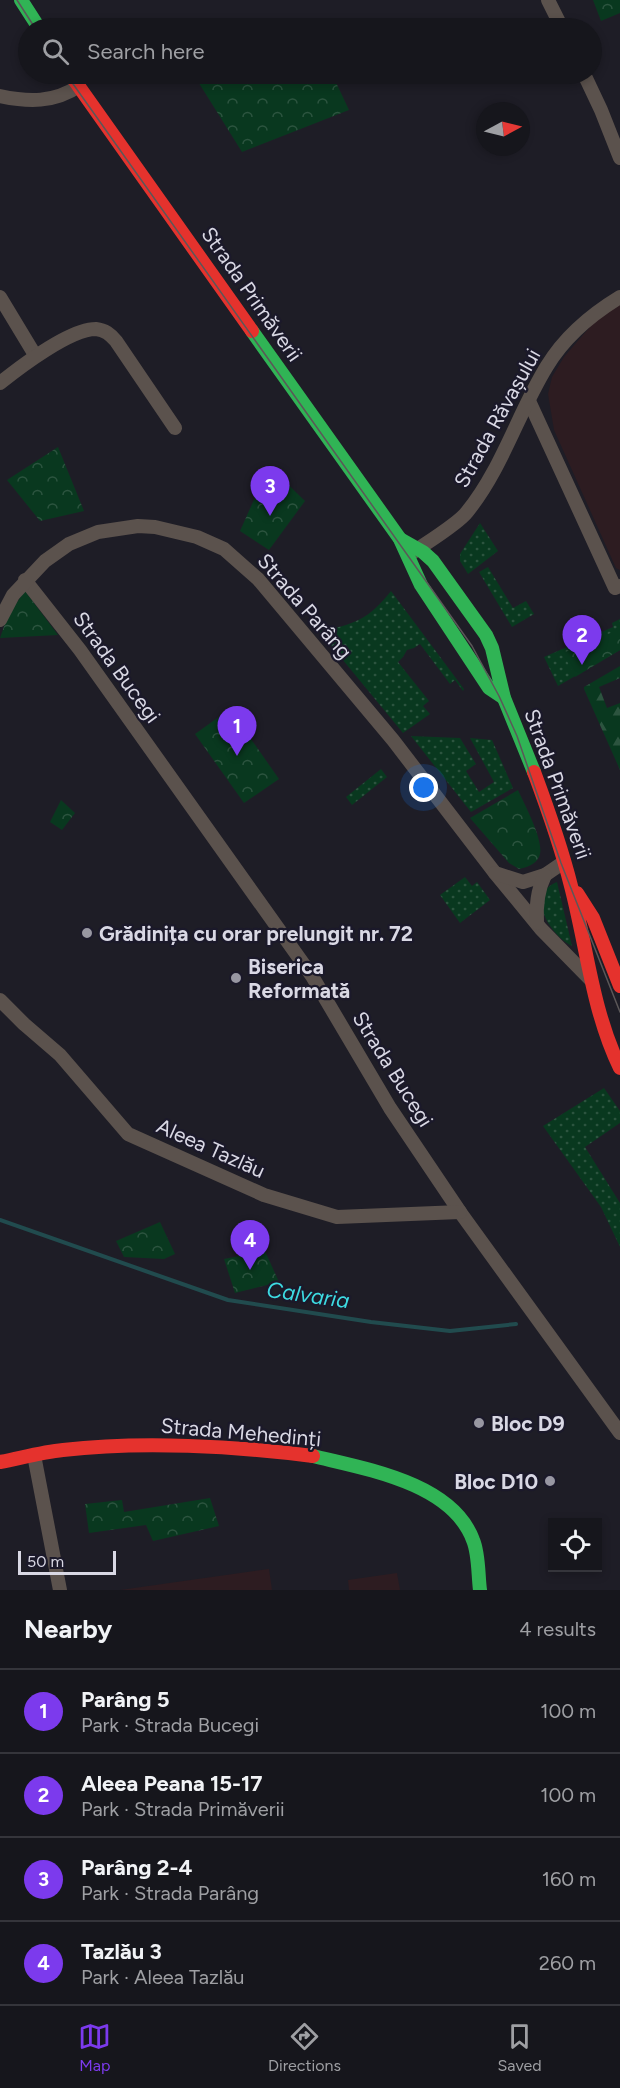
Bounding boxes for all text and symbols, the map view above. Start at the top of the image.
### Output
search box [18,18,602,84]
icon: search [39,35,72,68]
text: Search here [87,38,205,65]
north arrow [476,102,530,156]
street label: Strada Primăverii [196,222,308,366]
street label: Strada Răvașului [449,344,545,492]
pin: 3 [250,466,290,516]
street label: Strada Parâng [252,548,358,664]
street label: Strada Bucegi [68,606,166,728]
pin: 2 [562,616,602,665]
street label: Strada Primăverii [519,705,597,863]
pin: 1 [218,706,256,756]
your location [409,773,438,802]
place label: Grădinița cu orar prelungit nr. 72 [99,921,413,946]
marker: Grădinița cu orar prelungit nr. 72 [80,926,94,940]
place label: Biserica Reformată [248,954,350,1003]
marker: Biserica Reformată [229,971,243,985]
street label: Strada Bucegi [348,1007,438,1131]
street label: Aleea Tazlău [153,1113,269,1183]
pin: 4 [230,1220,270,1270]
water label: Calvaria [265,1276,351,1314]
place label: Bloc D9 [491,1411,565,1436]
street label: Strada Mehedinți [160,1413,322,1451]
marker: Bloc D9 [472,1416,486,1430]
place label: Bloc D10 [454,1469,538,1494]
marker: Bloc D10 [543,1474,557,1488]
map controls [548,1518,602,1572]
button: locate [548,1518,602,1572]
scale bar [18,1548,116,1576]
text: 50 m [27,1552,64,1571]
text: Nearby [24,1613,112,1645]
text: 4 results [519,1617,596,1641]
text: Parâng 5 [81,1686,169,1713]
text: 1 [39,1699,48,1723]
text: 100 m [540,1699,596,1723]
text: Park · Strada Bucegi [81,1713,259,1737]
text: Aleea Peana 15-17 [81,1770,262,1797]
text: 2 [38,1783,49,1807]
text: 100 m [540,1783,596,1807]
text: Park · Strada Primăverii [81,1797,285,1821]
text: Parâng 2-4 [81,1854,192,1881]
text: 3 [38,1867,49,1891]
text: 160 m [542,1867,596,1891]
text: Park · Strada Parâng [81,1881,259,1905]
text: Tazlău 3 [81,1938,162,1965]
text: 4 [37,1951,50,1975]
text: 260 m [539,1951,596,1975]
text: Park · Aleea Tazlău [81,1965,245,1989]
tab: Map [78,2020,111,2075]
tab: Directions [268,2020,341,2075]
tab: Saved [498,2020,542,2075]

